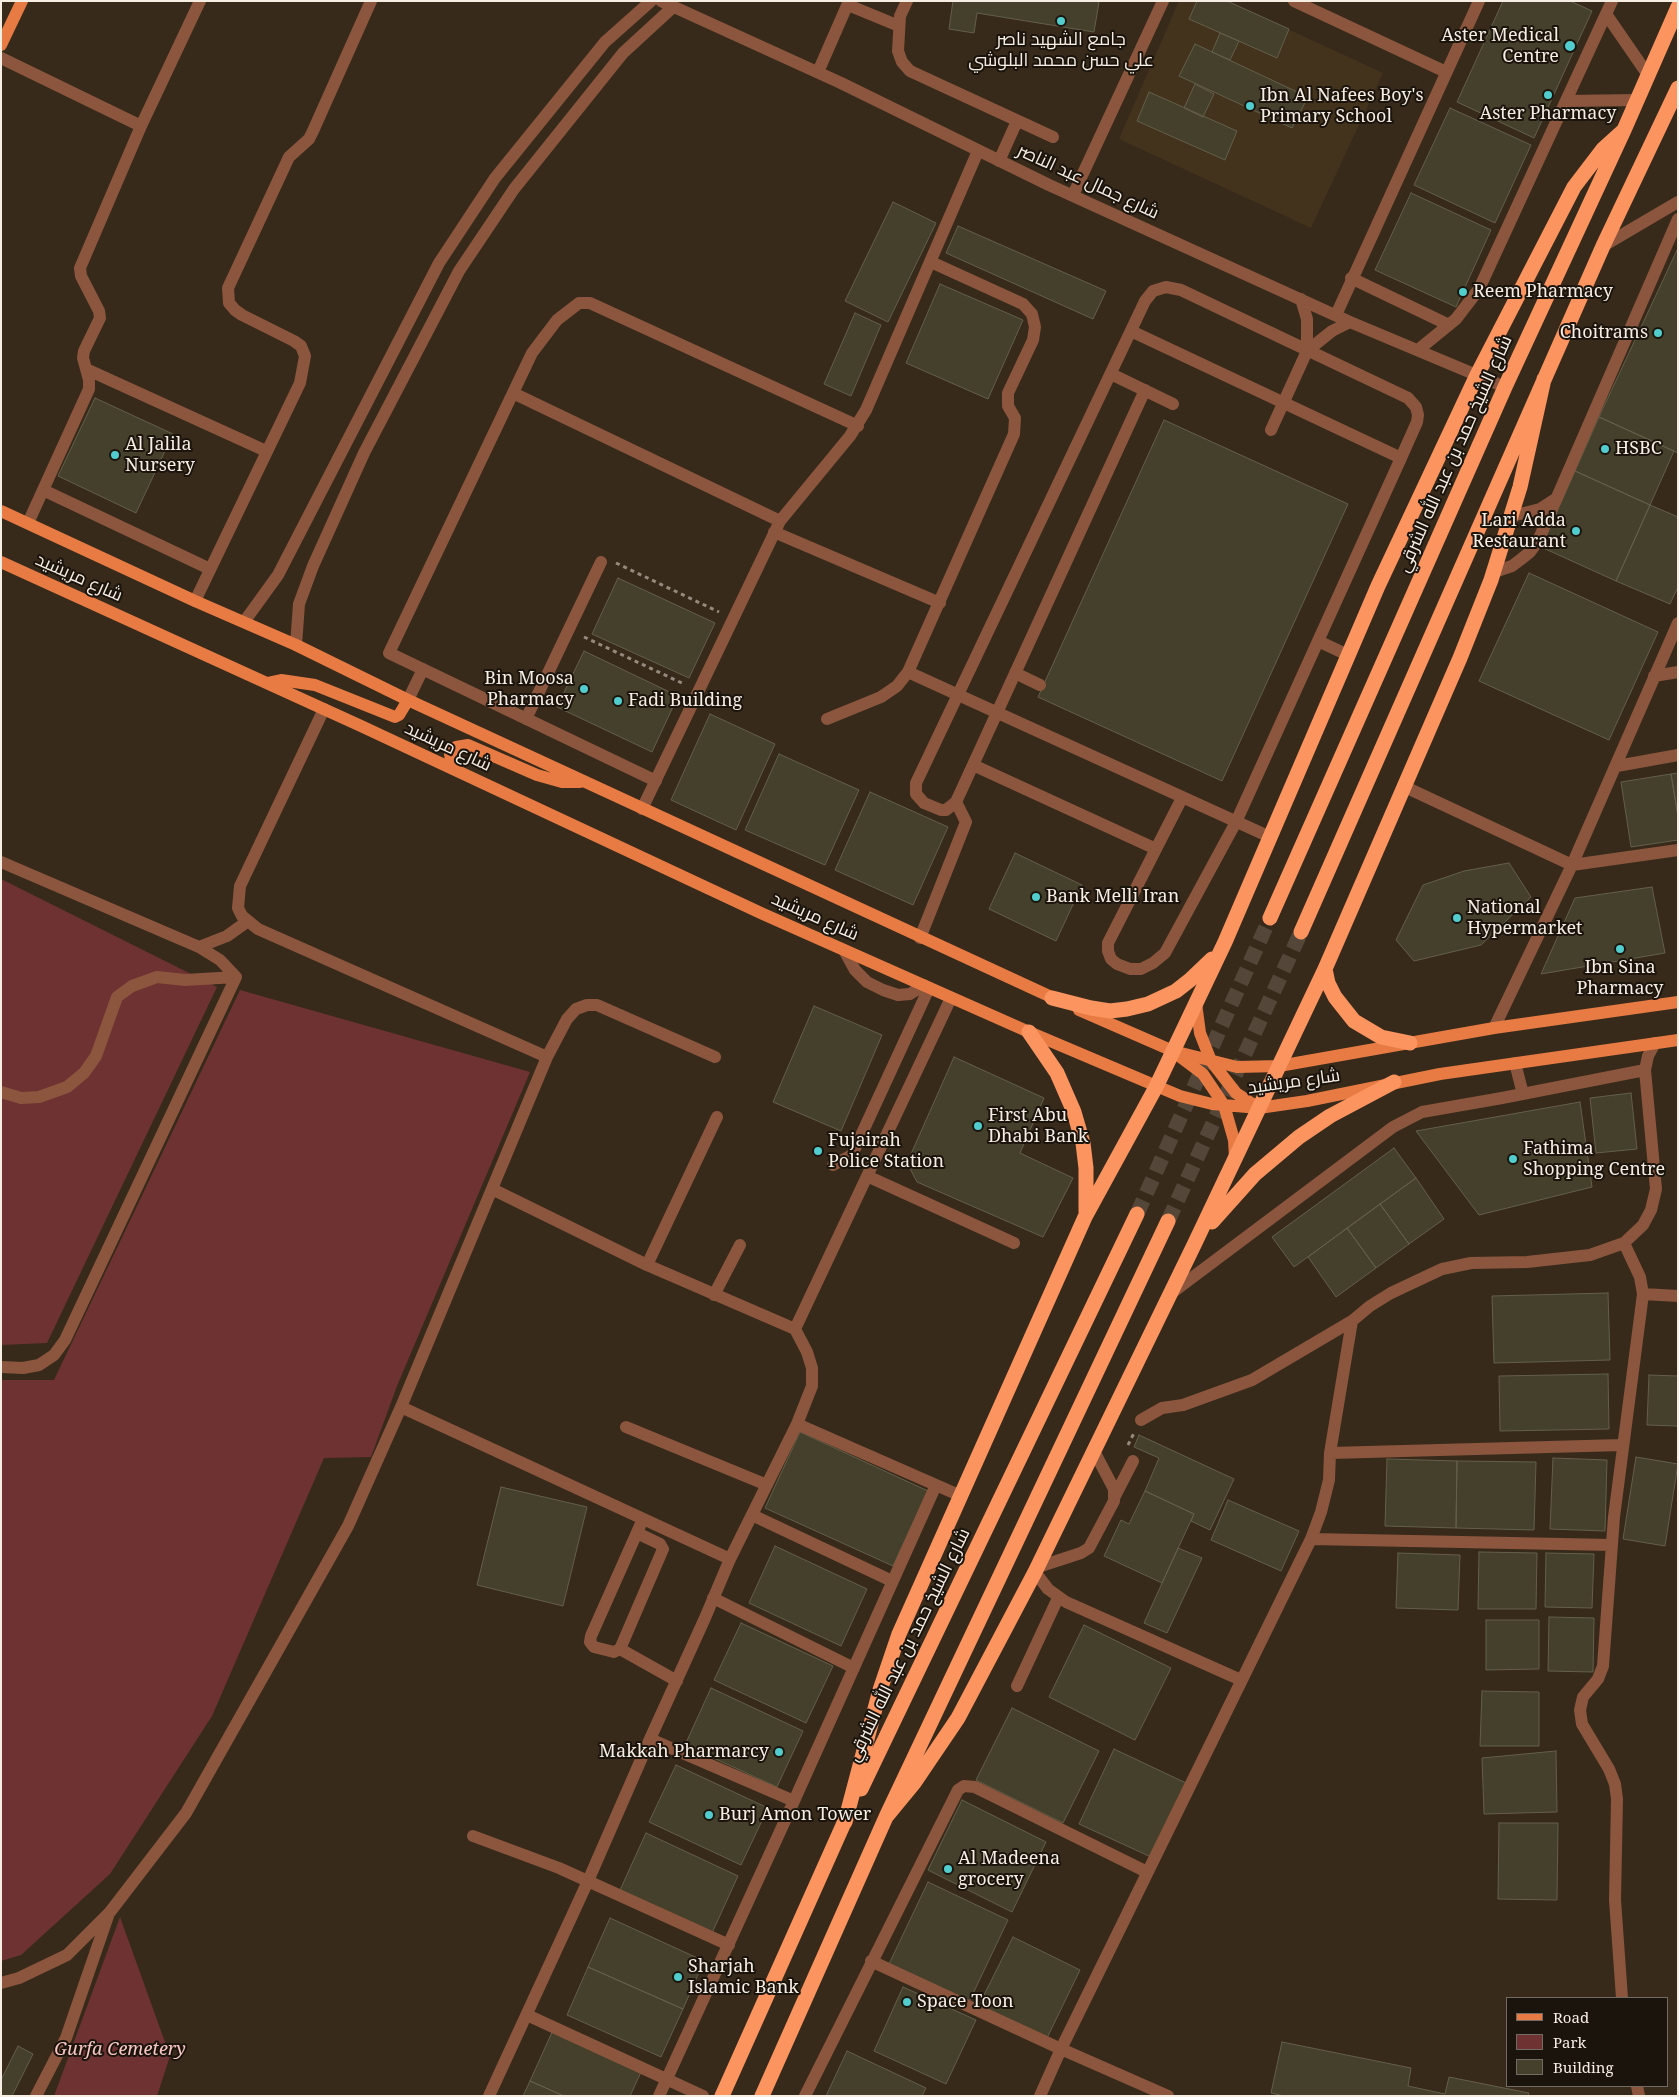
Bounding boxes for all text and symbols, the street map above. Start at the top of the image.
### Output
marker: جامع الشهيد ناصر علي حسن محمد البلوشي [1055,15,1067,27]
place label: Aster Medical Centre [1441,25,1559,68]
place label: جامع الشهيد ناصر علي حسن محمد البلوشي [968,29,1154,72]
marker: Aster Medical Centre [1563,39,1577,53]
place label: Ibn Al Nafees Boy's Primary School [1260,85,1424,128]
marker: Aster Pharmacy [1542,89,1554,101]
marker: Ibn Al Nafees Boy's Primary School [1244,100,1256,112]
place label: Aster Pharmacy [1479,103,1617,125]
street label: شارع جمال عبد الناصر [1014,140,1162,224]
place label: Reem Pharmacy [1473,281,1613,303]
marker: Reem Pharmacy [1457,286,1469,298]
place label: Choitrams [1560,322,1648,344]
marker: Choitrams [1652,327,1664,339]
street label: شارع الشيخ حمد بن عبد الله الشرقي [1393,332,1517,576]
place label: Al Jalila Nursery [125,434,195,476]
place label: HSBC [1615,438,1662,460]
marker: HSBC [1599,443,1611,455]
marker: Al Jalila Nursery [109,449,121,461]
place label: Lari Adda Restaurant [1472,510,1566,552]
marker: Lari Adda Restaurant [1570,525,1582,537]
street label: شارع مريشيد [32,549,126,607]
place label: Bin Moosa Pharmacy [484,668,574,711]
marker: Bin Moosa Pharmacy [578,683,590,695]
place label: Fadi Building [628,690,742,712]
marker: Fadi Building [612,695,624,707]
street label: شارع مريشيد [401,718,495,776]
place label: Bank Melli Iran [1046,886,1179,908]
street label: شارع مريشيد [768,888,862,946]
marker: Bank Melli Iran [1030,891,1042,903]
place label: National Hypermarket [1467,897,1582,940]
marker: National Hypermarket [1451,912,1463,924]
marker: Ibn Sina Pharmacy [1614,943,1626,955]
place label: Ibn Sina Pharmacy [1576,957,1664,1000]
street label: شارع مريشيد [1246,1065,1342,1099]
place label: First Abu Dhabi Bank [988,1105,1088,1148]
marker: First Abu Dhabi Bank [972,1120,984,1132]
place label: Fujairah Police Station [828,1130,944,1172]
place label: Fathima Shopping Centre [1523,1138,1665,1180]
marker: Fujairah Police Station [812,1145,824,1157]
marker: Fathima Shopping Centre [1507,1153,1519,1165]
street label: شارع الشيخ حمد بن عبد الله الشرقي [843,1525,975,1765]
place label: Makkah Pharmarcy [599,1741,769,1763]
marker: Makkah Pharmarcy [773,1746,785,1758]
place label: Burj Amon Tower [719,1804,871,1826]
marker: Burj Amon Tower [703,1809,715,1821]
place label: Al Madeena grocery [958,1848,1060,1890]
marker: Al Madeena grocery [942,1863,954,1875]
place label: Sharjah Islamic Bank [688,1956,799,1998]
marker: Sharjah Islamic Bank [672,1971,684,1983]
place label: Space Toon [917,1991,1014,2013]
marker: Space Toon [901,1996,913,2008]
legend [1506,1997,1669,2087]
text: Road [1553,2007,1589,2027]
text: Park [1553,2032,1586,2052]
park label: Gurfa Cemetery [54,2039,186,2061]
text: Building [1553,2057,1614,2077]

